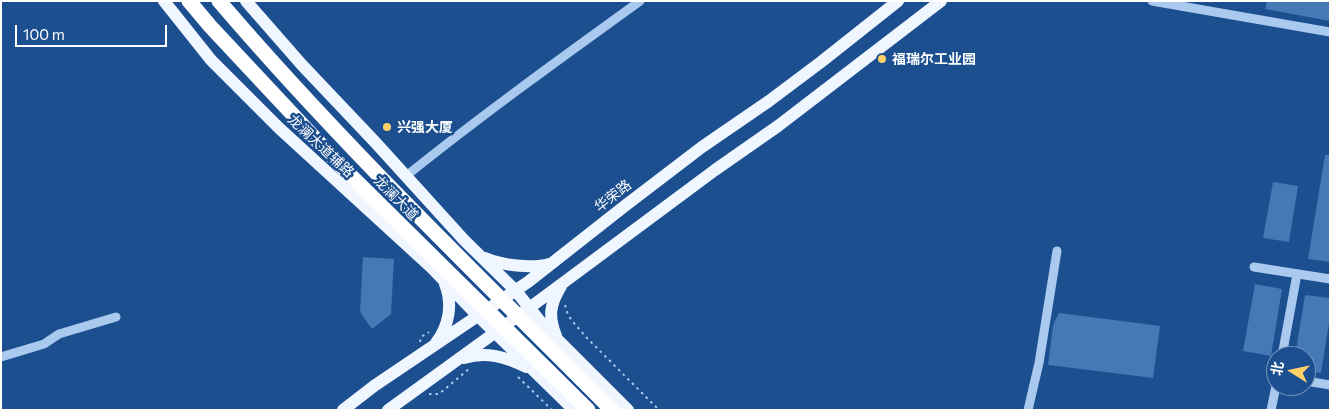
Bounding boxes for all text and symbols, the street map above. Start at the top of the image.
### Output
scale bar [18,15,170,47]
text: 100 m [23,25,65,43]
place label: 福瑞尔工业园 [892,51,976,67]
marker: 福瑞尔工业园 [876,53,888,65]
street label: 龙澜大道辅路 [285,111,357,181]
place label: 兴强大厦 [397,119,453,135]
marker: 兴强大厦 [381,121,393,133]
street label: 龙澜大道 [370,172,422,224]
street label: 华荣路 [591,176,635,216]
north arrow [1266,346,1316,396]
text: 北 [1267,360,1286,377]

